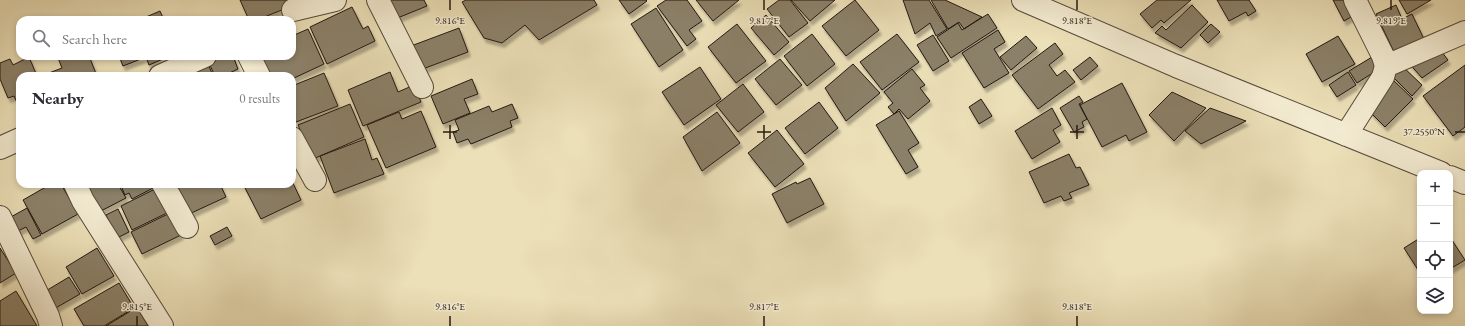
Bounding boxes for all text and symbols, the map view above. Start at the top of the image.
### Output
text: 9.816°E [435,14,465,27]
text: 9.817°E [749,14,779,27]
text: 9.818°E [1062,14,1092,27]
text: 9.819°E [1376,14,1406,27]
search box [16,16,296,60]
icon: search [30,27,52,49]
text: Search here [62,29,127,48]
text: Nearby [32,87,84,109]
text: 0 results [239,90,280,107]
text: 37.2550°N [1403,125,1445,138]
map controls [1417,170,1453,314]
button: + [1417,170,1453,206]
button: − [1417,206,1453,242]
button: locate [1417,242,1453,278]
button: layers [1417,278,1453,314]
text: 9.815°E [122,300,152,313]
text: 9.816°E [435,300,465,313]
text: 9.817°E [749,300,779,313]
text: 9.818°E [1062,300,1092,313]

